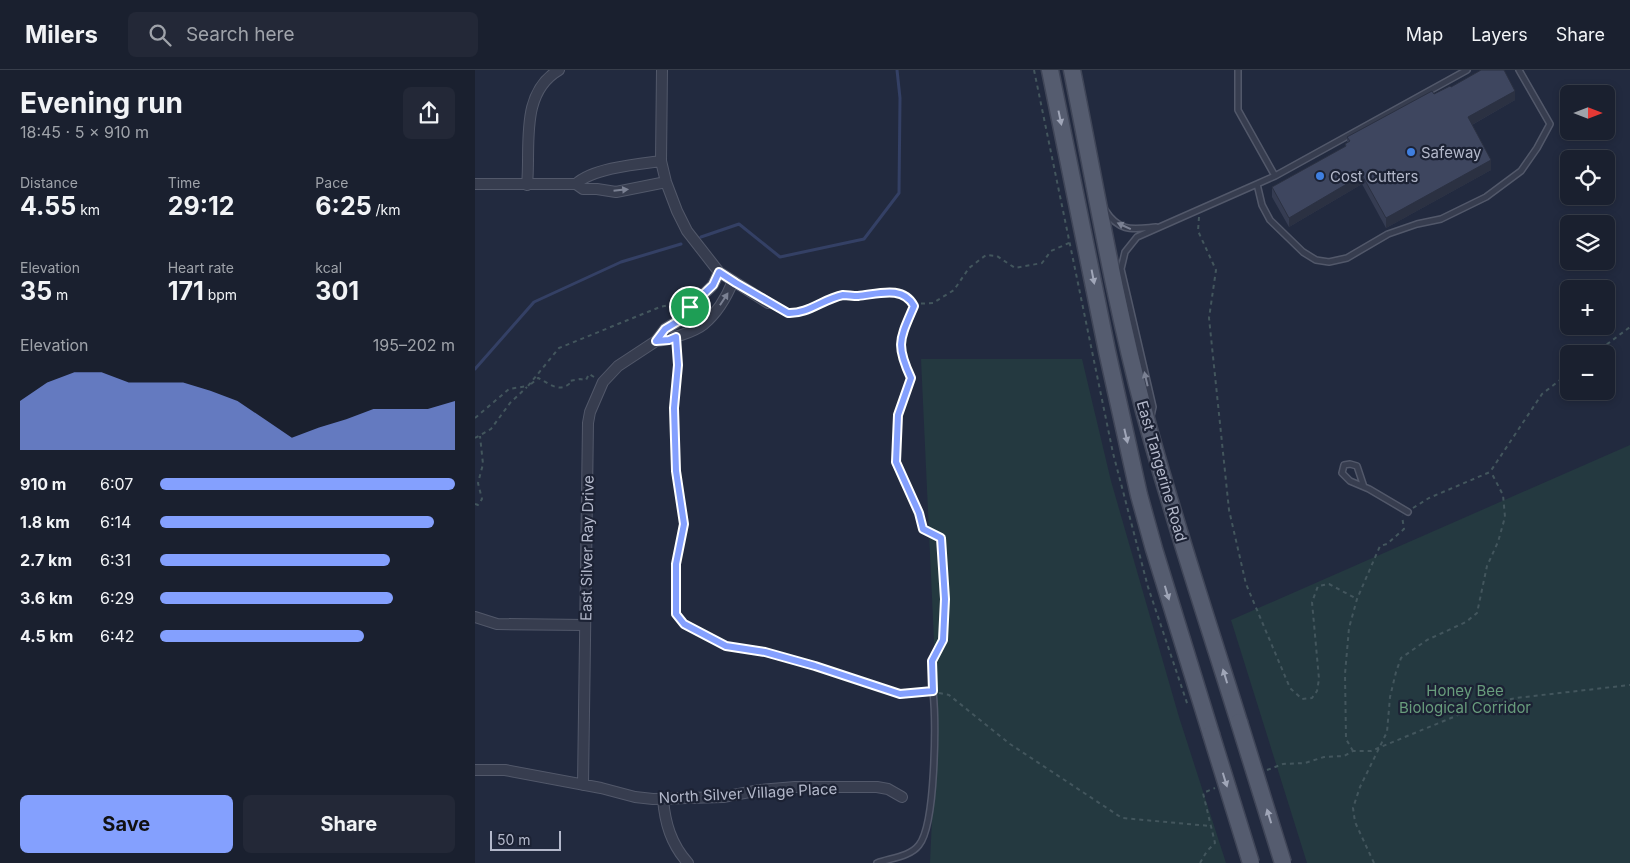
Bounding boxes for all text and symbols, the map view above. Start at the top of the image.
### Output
search box [128,12,478,57]
text: Milers [25,20,98,49]
icon: search [146,21,174,49]
text: Search here [186,23,295,46]
text: Map [1406,24,1443,45]
text: Layers [1471,24,1528,45]
text: Share [1556,24,1605,45]
north arrow [1560,85,1615,140]
map controls [1560,85,1615,400]
text: Evening run [20,86,183,120]
button: share [403,87,455,139]
one-way arrow [1056,110,1064,125]
text: 18:45 · 5 × 910 m [20,122,149,142]
place label: Safeway [1421,143,1482,162]
marker: Safeway [1405,146,1417,158]
button: locate [1560,150,1615,205]
place label: Cost Cutters [1330,167,1419,186]
marker: Cost Cutters [1314,170,1326,182]
text: Distance [20,174,78,191]
text: Time [168,174,201,191]
text: Pace [315,174,348,191]
one-way arrow [613,186,629,194]
text: 4.55 [20,191,76,221]
text: 29:12 [168,191,235,221]
text: 6:25 [315,191,372,221]
text: km [76,201,100,218]
text: /km [372,201,401,218]
button: layers [1560,215,1615,270]
one-way arrow [1116,222,1131,231]
text: Elevation [20,259,80,276]
text: Heart rate [168,259,234,276]
text: kcal [315,259,342,276]
one-way arrow [1089,269,1097,285]
text: 35 [20,276,52,306]
text: 171 [168,276,204,306]
text: 301 [315,276,359,306]
button: + [1560,280,1615,335]
text: m [52,286,68,303]
text: bpm [204,286,237,303]
pin [669,286,711,328]
one-way arrow [719,292,729,305]
icon: arrive [676,293,704,321]
text: Elevation [20,335,89,355]
text: 195–202 m [373,335,455,355]
button: − [1560,345,1615,400]
one-way arrow [1142,371,1150,387]
street label: East Tangerine Road [1133,398,1191,544]
one-way arrow [1122,429,1130,444]
text: 910 m [20,474,66,494]
text: 6:07 [100,474,133,494]
street label: East Silver Ray Drive [576,475,598,621]
text: 1.8 km [20,512,70,532]
text: 6:14 [100,512,131,532]
text: 2.7 km [20,550,72,570]
text: 6:31 [100,550,131,570]
one-way arrow [1164,586,1172,601]
text: 3.6 km [20,588,73,608]
text: 6:29 [100,588,134,608]
text: 4.5 km [20,626,73,646]
text: 6:42 [100,626,135,646]
one-way arrow [1220,668,1228,683]
park label: Honey Bee Biological Corridor [1399,681,1531,717]
one-way arrow [1222,773,1230,788]
street label: North Silver Village Place [658,779,838,807]
button: Save [20,795,233,853]
button: Share [243,795,455,853]
one-way arrow [1264,809,1272,824]
scale bar [490,828,561,851]
text: 50 m [497,831,531,848]

